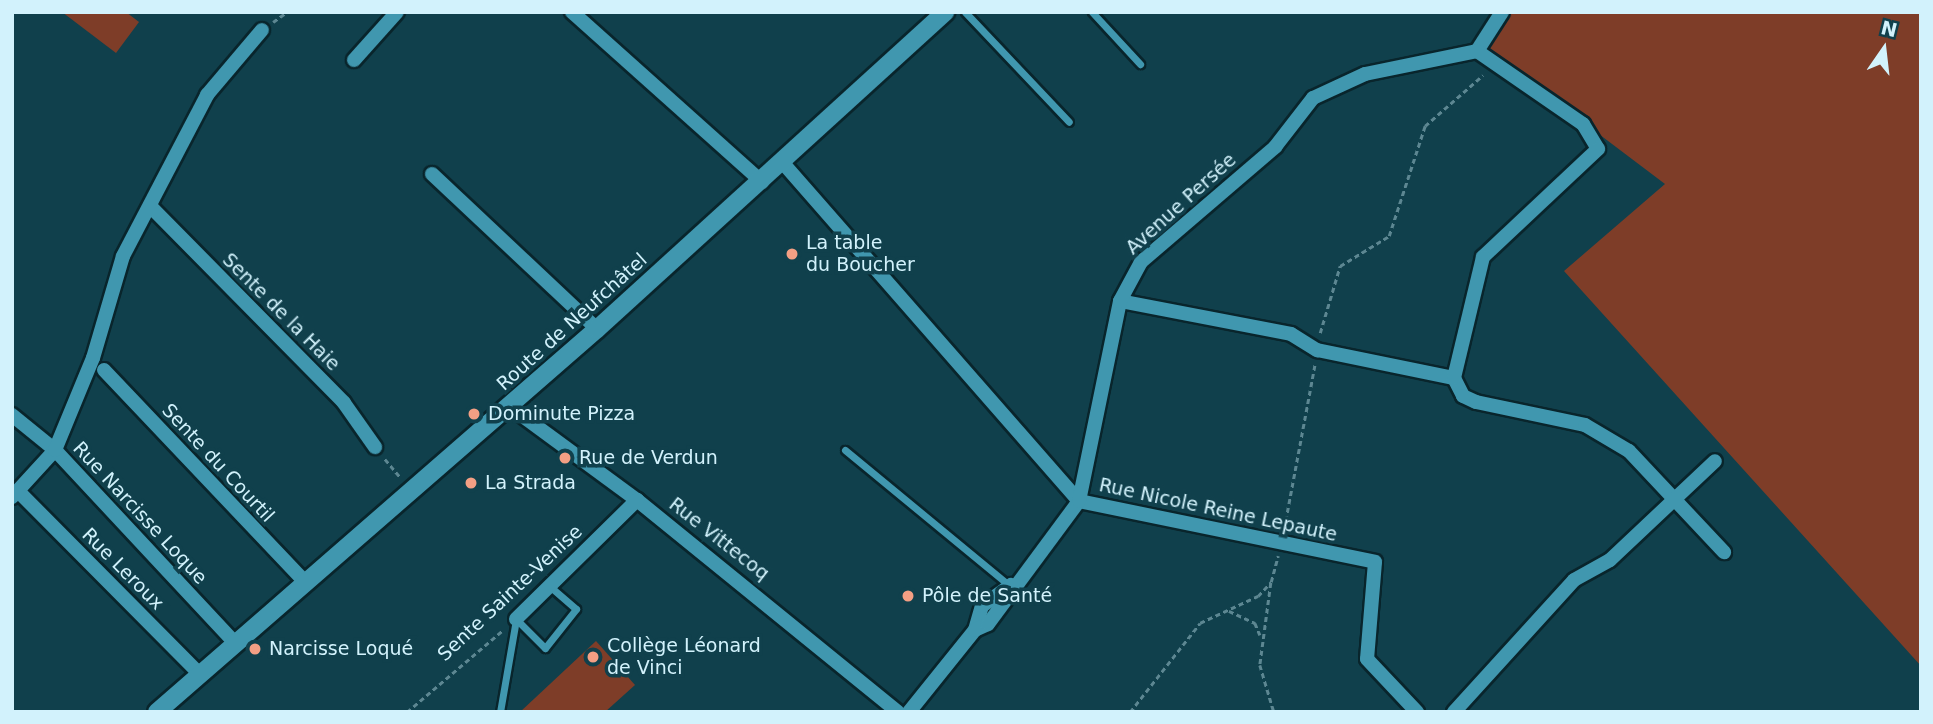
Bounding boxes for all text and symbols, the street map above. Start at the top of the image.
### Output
north arrow [1849,14,1919,84]
text: N [1879,16,1899,41]
street label: Avenue Persée [1121,149,1241,259]
place label: La table du Boucher [806,232,915,276]
marker: La table du Boucher [784,246,800,262]
street label: Sente de la Haie [218,249,344,375]
street label: Route de Neufchâtel [492,249,652,395]
street label: Sente du Courtil [157,399,279,527]
place label: Dominute Pizza [488,403,635,425]
marker: Dominute Pizza [466,406,482,422]
street label: Rue Narcisse Loque [68,437,212,589]
place label: Rue de Verdun [579,447,718,469]
marker: Rue de Verdun [557,450,573,466]
place label: La Strada [485,472,576,494]
street label: Rue Nicole Reine Lepaute [1097,474,1339,546]
marker: La Strada [463,475,479,491]
street label: Rue Vittecoq [664,493,774,585]
street label: Sente Sainte-Venise [433,520,587,666]
street label: Rue Leroux [77,523,169,615]
place label: Pôle de Santé [922,585,1052,607]
marker: Pôle de Santé [900,588,916,604]
place label: Collège Léonard de Vinci [607,635,761,679]
place label: Narcisse Loqué [269,638,413,660]
marker: Narcisse Loqué [247,641,263,657]
marker: Collège Léonard de Vinci [585,649,601,665]

